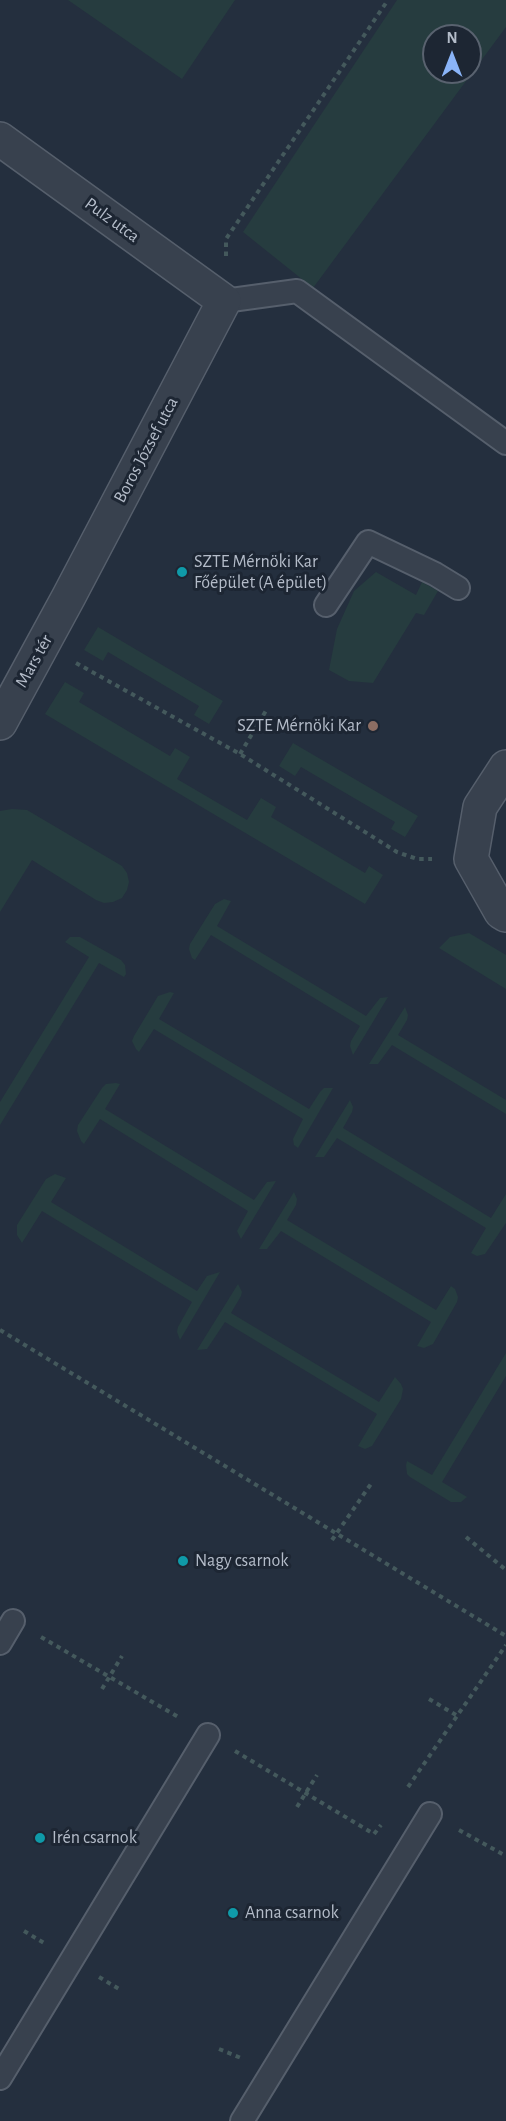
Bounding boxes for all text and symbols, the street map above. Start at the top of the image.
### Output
north arrow [422,24,482,84]
text: N [446,30,458,46]
street label: Pulz utca [80,193,144,247]
street label: Boros József utca [109,393,183,507]
place label: SZTE Mérnöki Kar Főépület (A épület) [194,551,327,594]
marker: SZTE Mérnöki Kar Főépület (A épület) [175,565,189,579]
street label: Mars tér [11,631,57,691]
place label: SZTE Mérnöki Kar [237,715,361,737]
marker: SZTE Mérnöki Kar [366,719,380,733]
place label: Nagy csarnok [195,1550,289,1572]
marker: Nagy csarnok [176,1554,190,1568]
place label: Irén csarnok [52,1827,137,1849]
marker: Irén csarnok [33,1831,47,1845]
place label: Anna csarnok [245,1902,339,1924]
marker: Anna csarnok [226,1906,240,1920]

